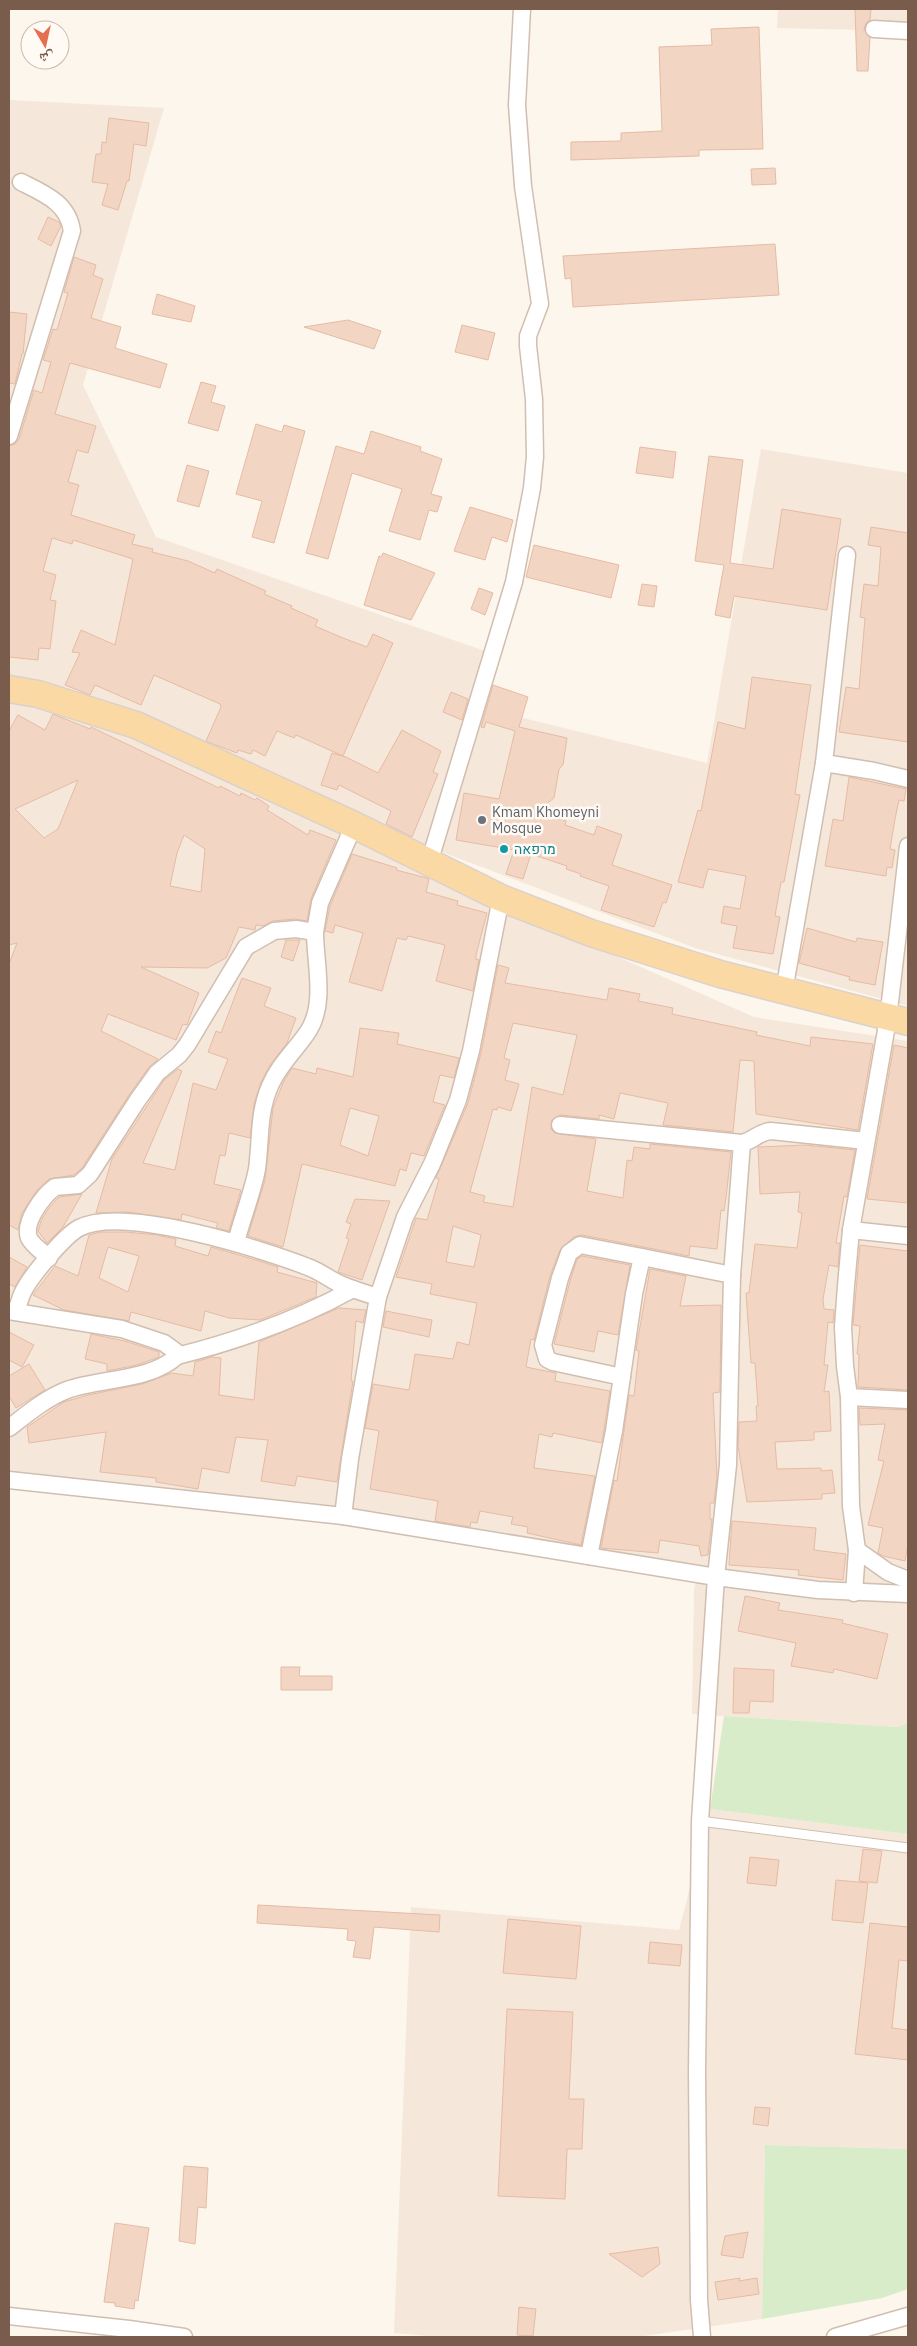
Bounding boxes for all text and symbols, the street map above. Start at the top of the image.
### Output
north arrow [20,20,70,70]
text: ش [38,48,56,68]
place label: Kmam Khomeyni Mosque [492,803,599,837]
marker: Kmam Khomeyni Mosque [476,814,488,826]
place label: מרפאה [514,840,556,858]
marker: מרפאה [498,843,510,855]

